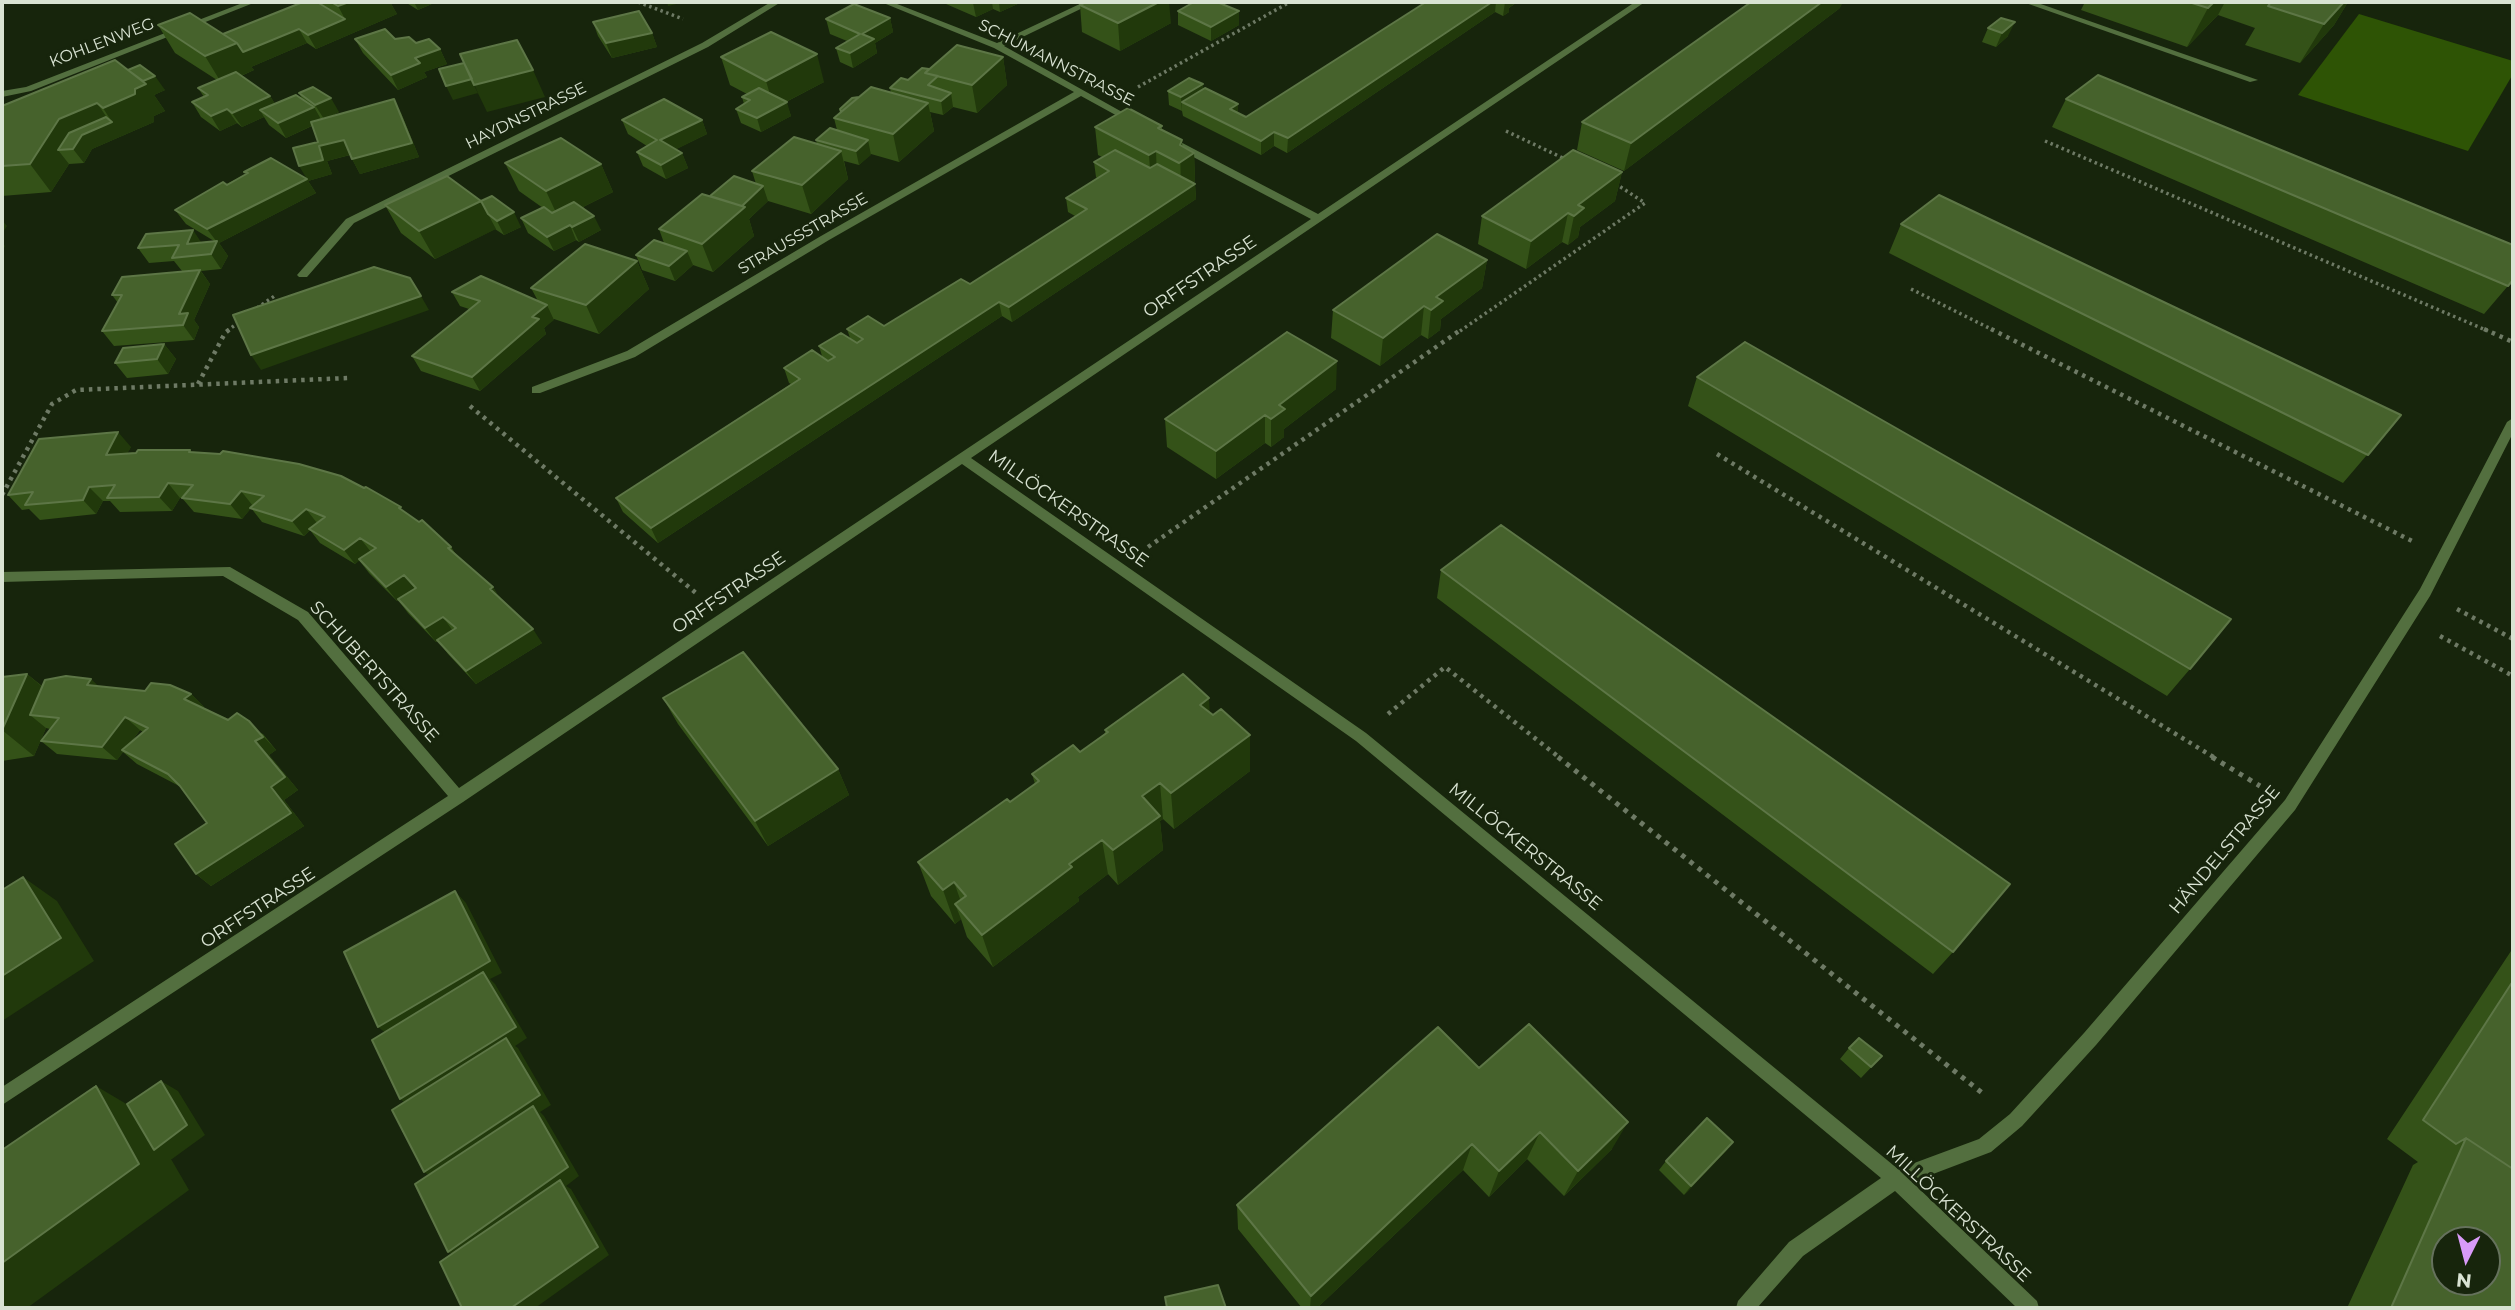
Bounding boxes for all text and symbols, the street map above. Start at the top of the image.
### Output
street label: KOHLENWEG [47,14,157,72]
street label: SCHUMANNSTRASSE [975,15,1137,111]
street label: HAYDNSTRASSE [462,78,590,154]
street label: STRAUSSSTRASSE [735,189,871,279]
street label: ORFFSTRASSE [1139,231,1261,323]
street label: MILLÖCKERSTRASSE [984,445,1152,573]
street label: ORFFSTRASSE [668,547,790,639]
street label: SCHUBERTSTRASSE [305,597,443,747]
street label: MILLÖCKERSTRASSE [1444,779,1606,915]
street label: HÄNDELSTRASSE [2165,781,2285,919]
street label: ORFFSTRASSE [197,863,319,953]
street label: MILLÖCKERSTRASSE [1881,1141,2035,1287]
north arrow [2431,1226,2501,1296]
text: N [2455,1268,2473,1293]

